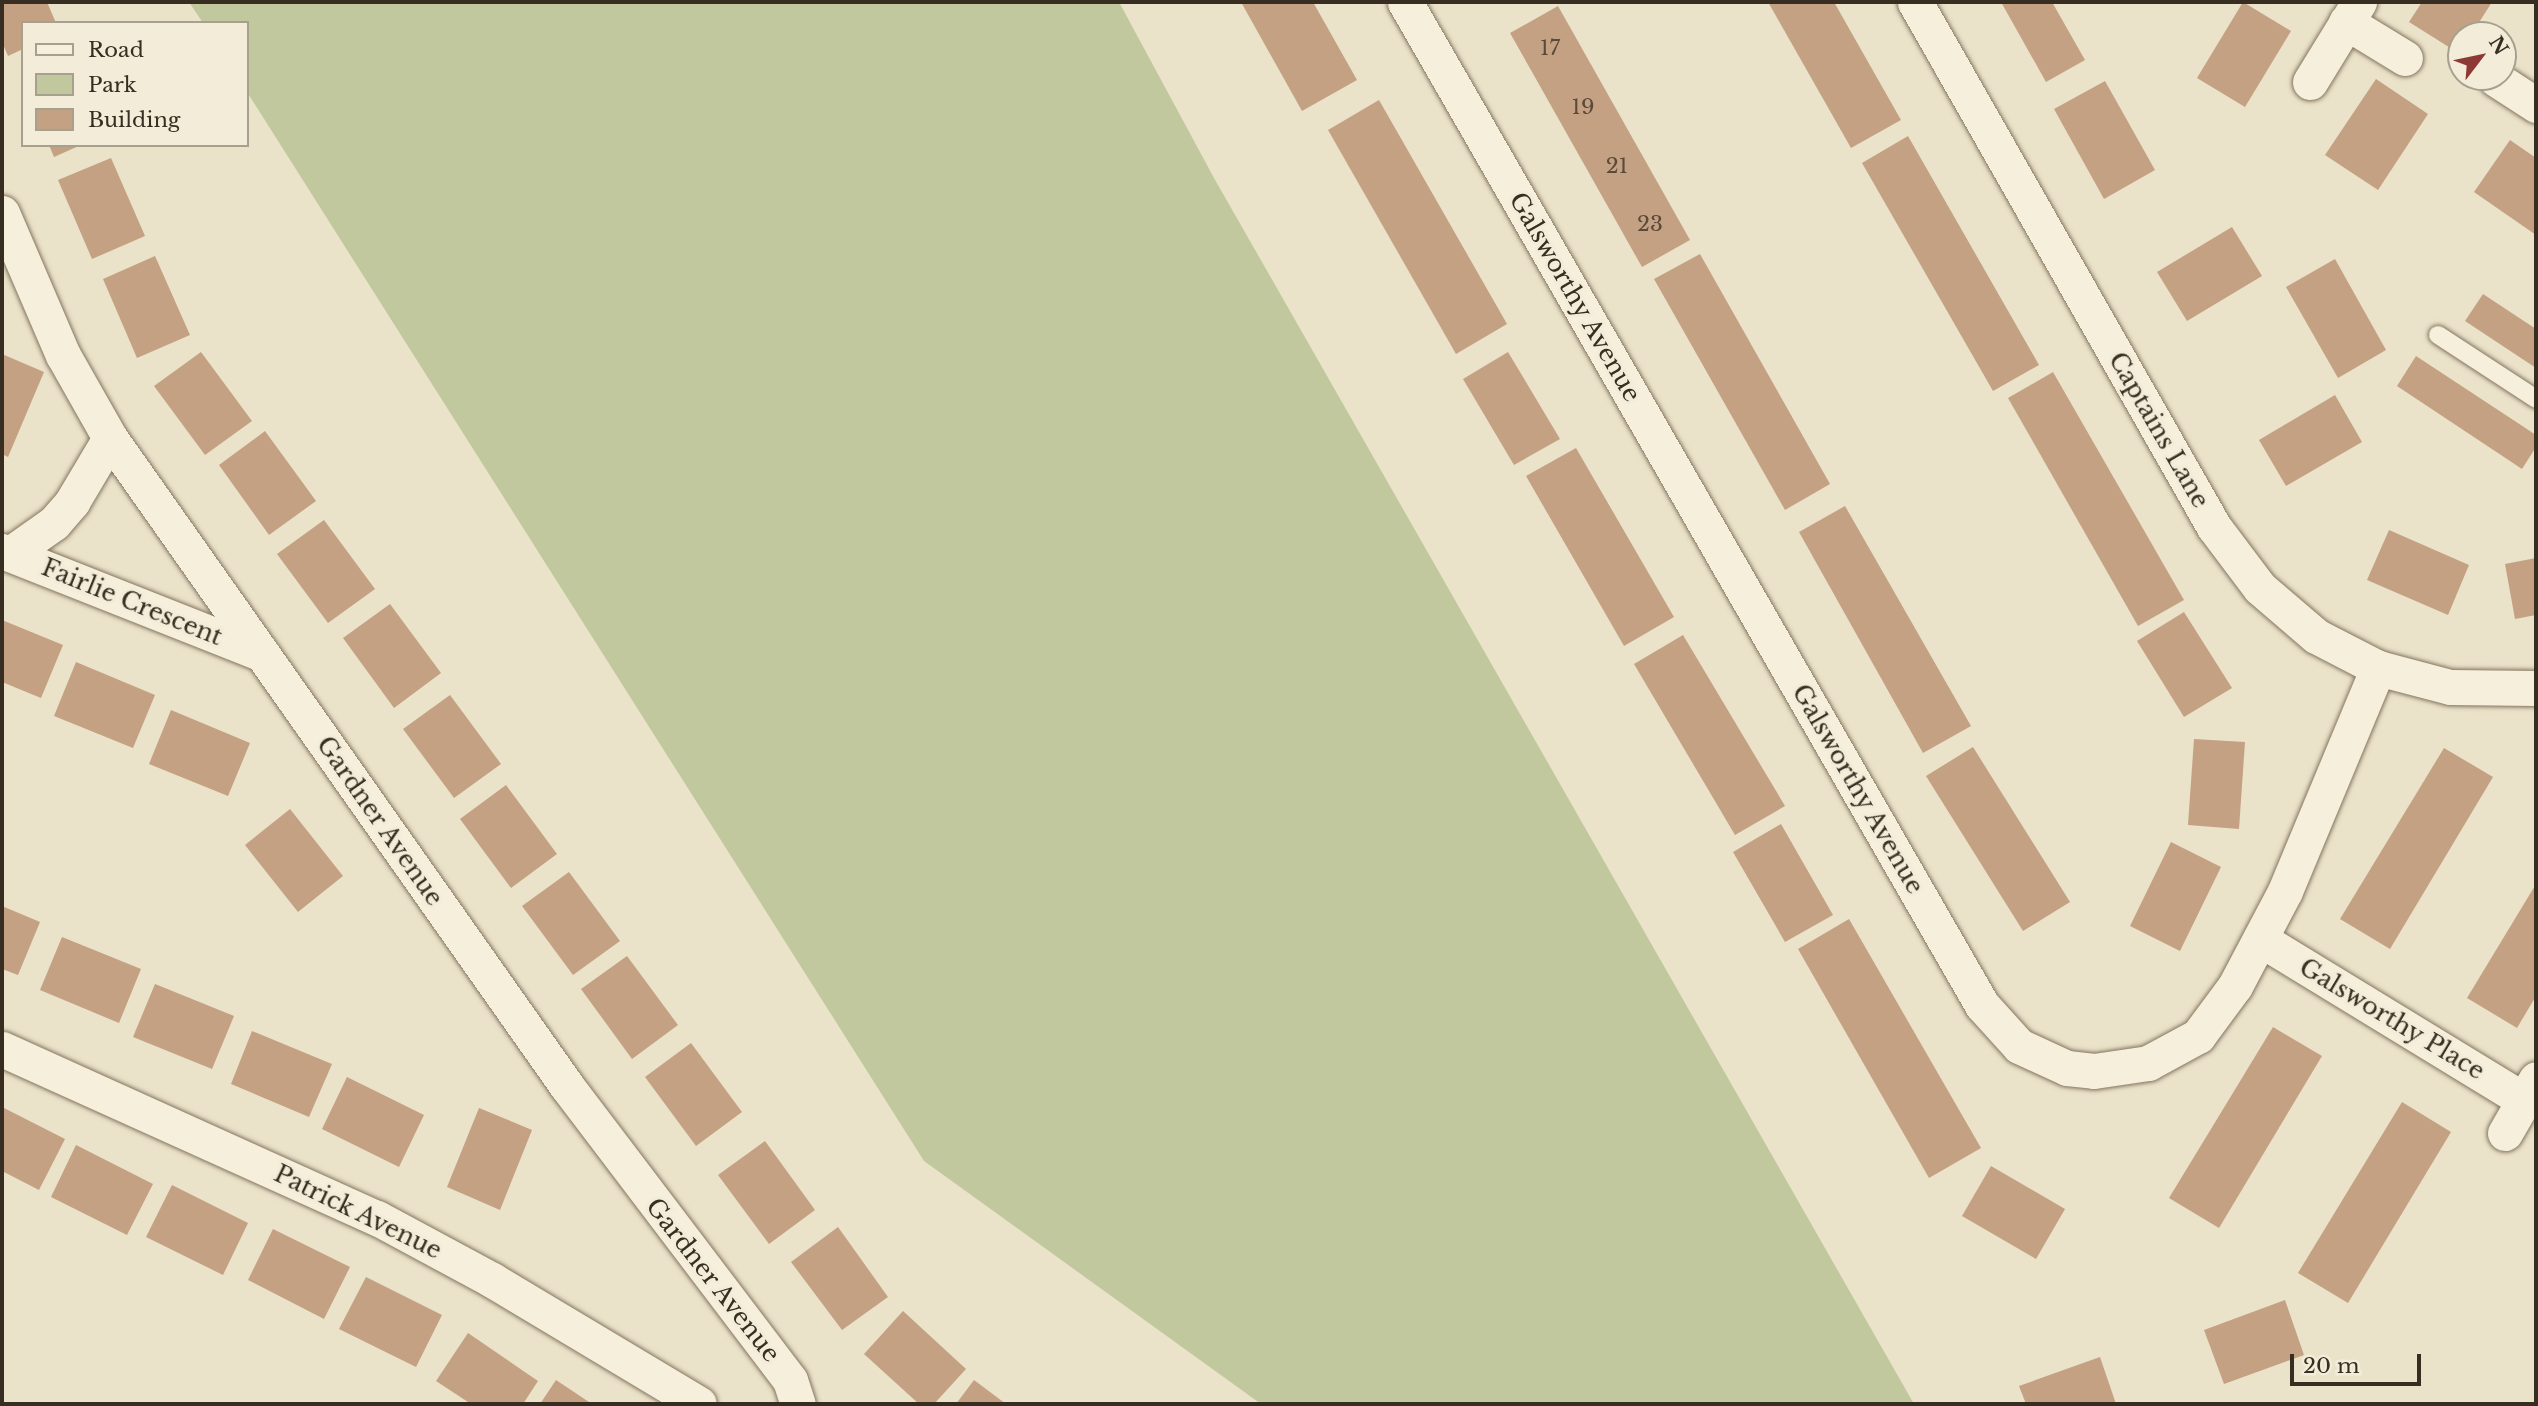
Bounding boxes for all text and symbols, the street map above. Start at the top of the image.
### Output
legend [21,21,248,147]
north arrow [2447,21,2517,91]
text: N [2484,32,2513,59]
house number: 17 [1540,35,1560,61]
text: Road [88,37,144,63]
text: Park [88,72,137,98]
house number: 19 [1572,94,1594,120]
text: Building [88,107,180,133]
house number: 21 [1606,153,1628,179]
street label: Galsworthy Avenue [1503,186,1647,408]
house number: 23 [1637,211,1663,237]
street label: Captains Lane [2103,347,2215,513]
street label: Fairlie Crescent [38,553,226,651]
street label: Galsworthy Avenue [1786,678,1930,900]
street label: Gardner Avenue [310,730,450,912]
street label: Galsworthy Place [2294,952,2490,1086]
street label: Patrick Avenue [269,1159,447,1265]
street label: Gardner Avenue [640,1192,786,1368]
scale bar [2293,1340,2424,1384]
text: 20 m [2303,1353,2360,1379]

